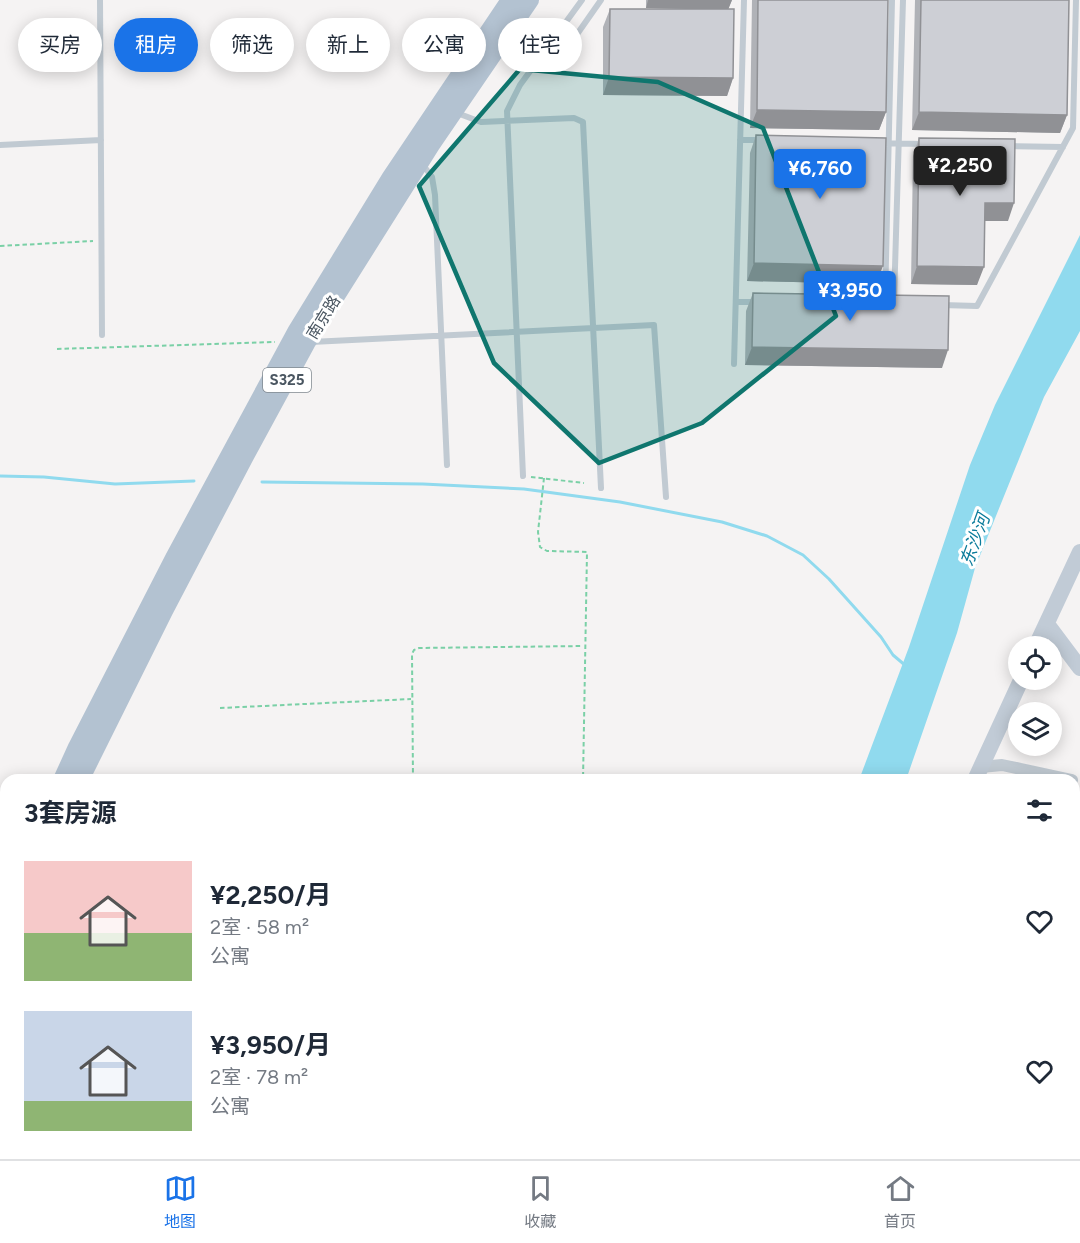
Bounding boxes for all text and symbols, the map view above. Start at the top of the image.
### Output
chip: 买房 [18,18,102,72]
chip: 租房 [114,18,198,72]
chip: 筛选 [210,18,294,72]
chip: 新上 [306,18,390,72]
chip: 公寓 [402,18,486,72]
chip: 住宅 [498,18,582,72]
pin: ¥2,250 [911,146,1009,197]
pin: ¥6,760 [771,149,869,200]
text: ¥2,250 [928,153,992,177]
text: ¥6,760 [788,156,852,180]
pin: ¥3,950 [801,271,899,322]
text: ¥3,950 [818,278,882,302]
street label: 南京路 [303,292,344,343]
road number: S325 [263,368,311,392]
water label: 东沙河 [955,508,996,569]
map controls [1008,636,1062,756]
button: locate [1008,636,1062,690]
button: layers [1008,702,1062,756]
icon: filters [1023,794,1056,827]
text: 3套房源 [24,797,116,829]
text: ¥2,250/月 [210,879,331,911]
icon: home [72,885,144,957]
icon: heart [1023,905,1056,938]
text: 2室 · 58 m² [210,915,309,939]
text: 公寓 [210,944,250,968]
text: ¥3,950/月 [210,1029,331,1061]
icon: home [72,1035,144,1107]
icon: heart [1023,1055,1056,1088]
text: 2室 · 78 m² [210,1065,308,1089]
text: 公寓 [210,1094,250,1118]
tab: 地图 [164,1172,197,1232]
tab: 收藏 [524,1172,557,1232]
tab: 首页 [884,1172,917,1232]

